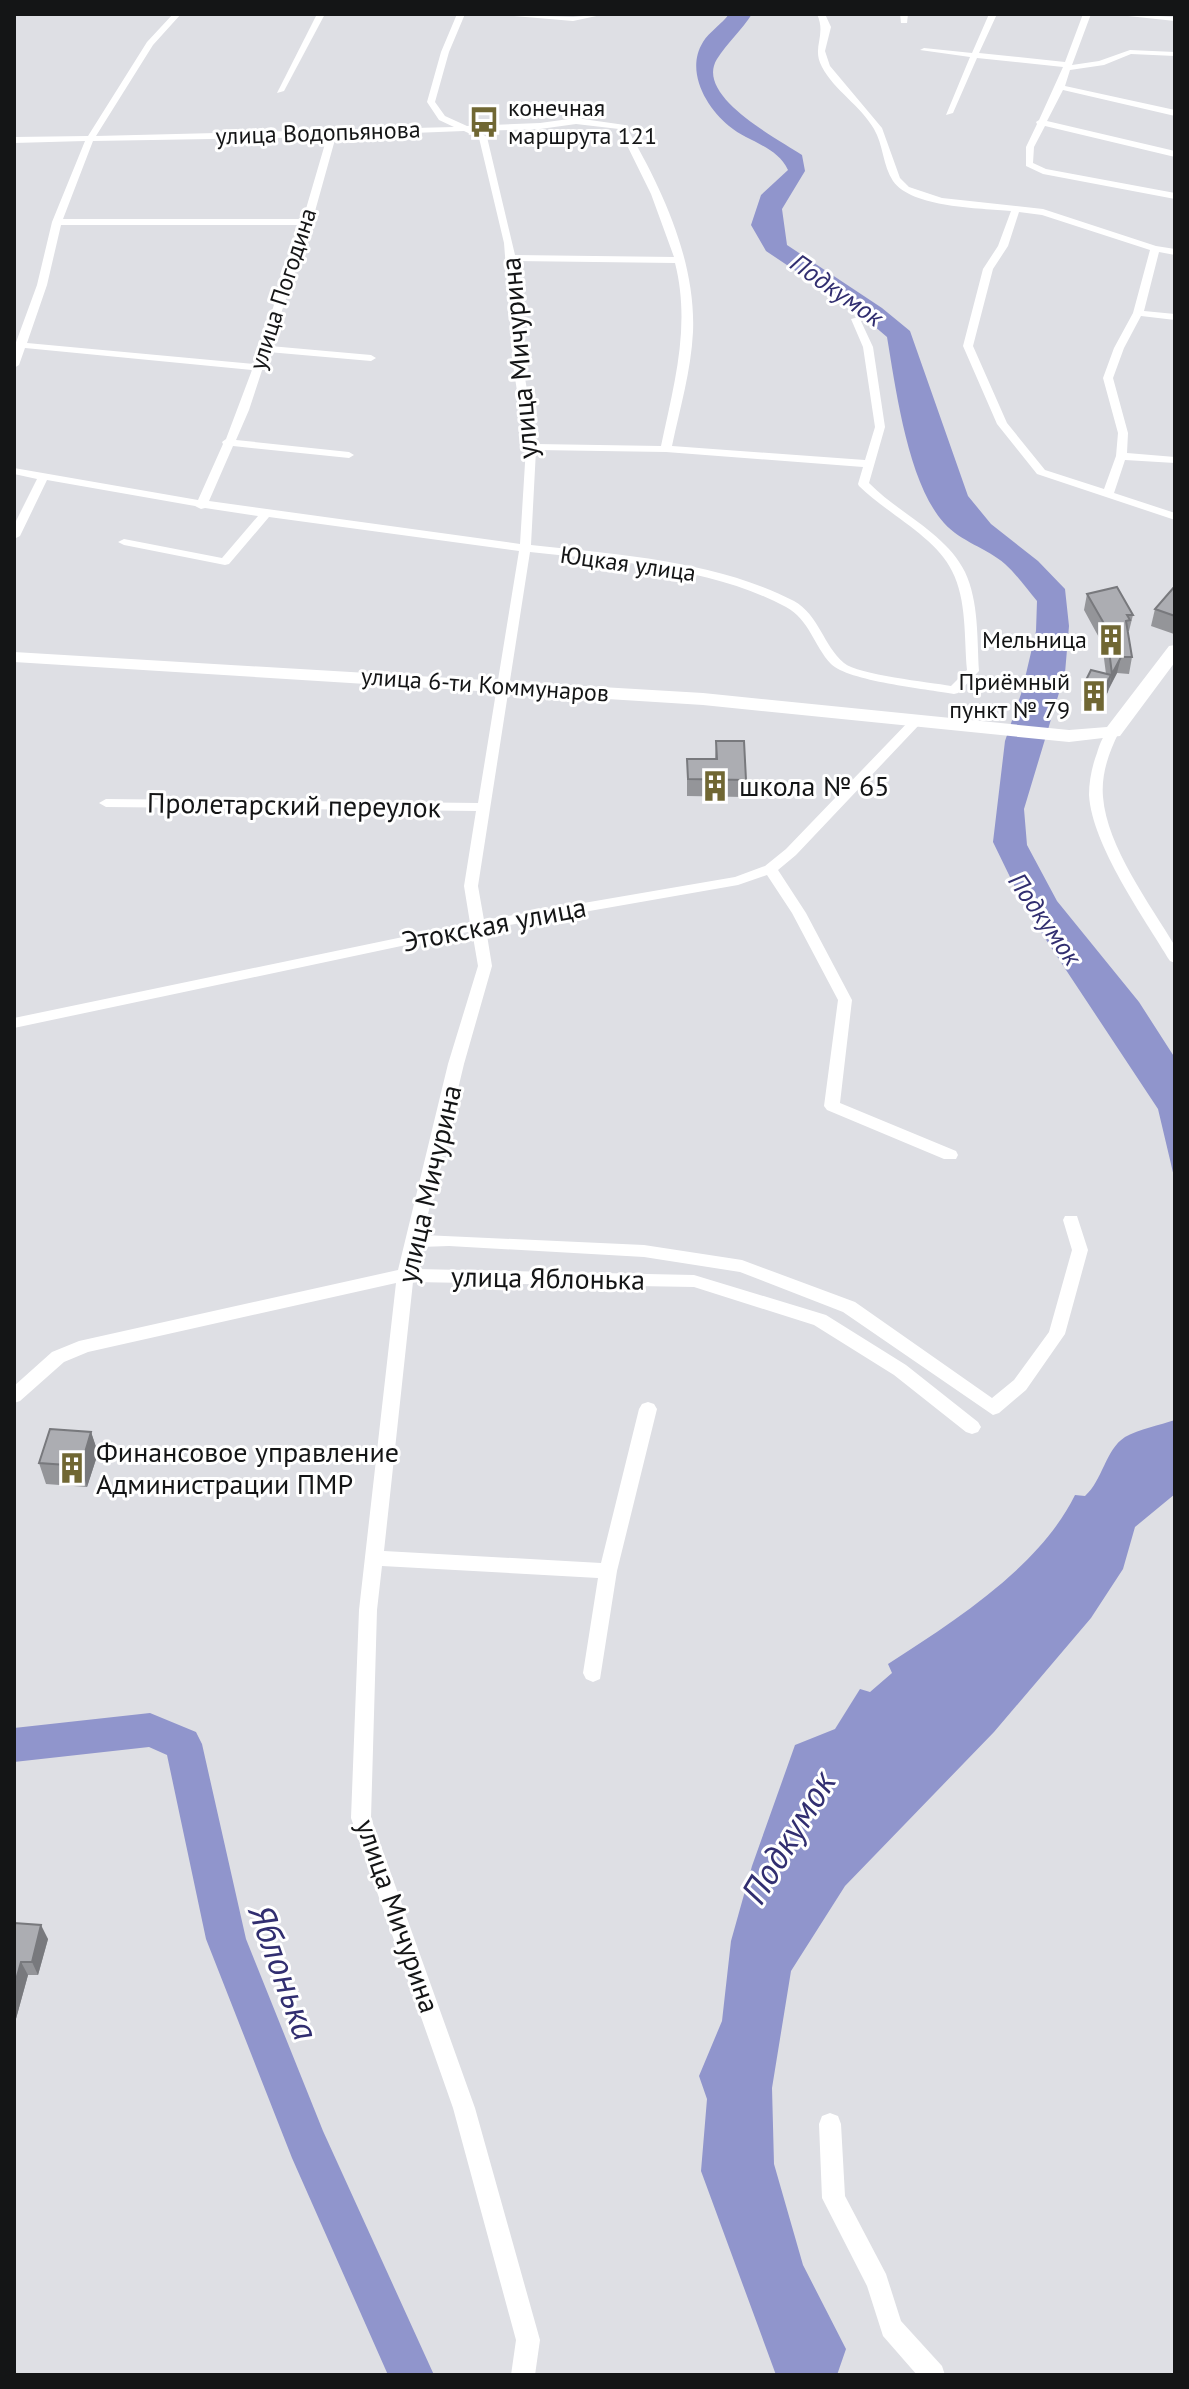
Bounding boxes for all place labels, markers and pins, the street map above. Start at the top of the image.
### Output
place label: конечная маршрута 121 [508,92,657,151]
bus stop icon: конечная маршрута 121 [467,105,501,139]
building icon: Мельница [1094,623,1128,657]
place label: Мельница [982,624,1087,655]
place label: Приёмный пункт № 79 [949,666,1070,725]
building icon: Приёмный пункт № 79 [1077,679,1111,713]
place label: школа № 65 [739,767,890,804]
building icon: школа № 65 [698,769,732,803]
place label: Финансовое управление Администрации ПМР [96,1433,399,1502]
building icon: Финансовое управление Администрации ПМР [55,1451,89,1485]

